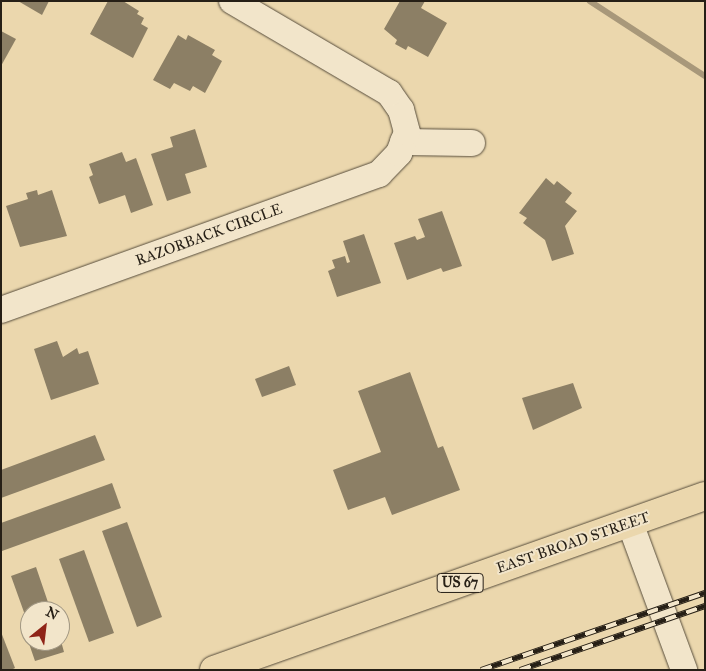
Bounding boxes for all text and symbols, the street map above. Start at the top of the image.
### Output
street label: RAZORBACK CIRCLE [133,200,285,270]
street label: EAST BROAD STREET [494,508,652,578]
road number: US 67 [436,572,484,594]
north arrow [20,601,70,651]
text: N [43,603,61,624]

